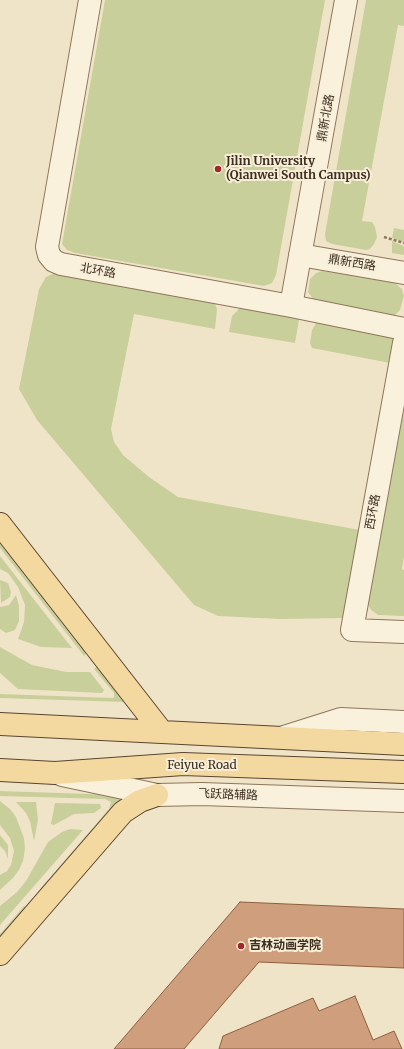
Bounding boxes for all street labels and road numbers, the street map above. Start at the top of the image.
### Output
street label: 鼎新北路 [315,93,337,143]
street label: 鼎新西路 [327,252,377,274]
street label: 北环路 [79,261,117,281]
street label: 西环路 [363,493,383,531]
street label: Feiyue Road [167,759,237,773]
street label: 飞跃路辅路 [198,787,258,803]

